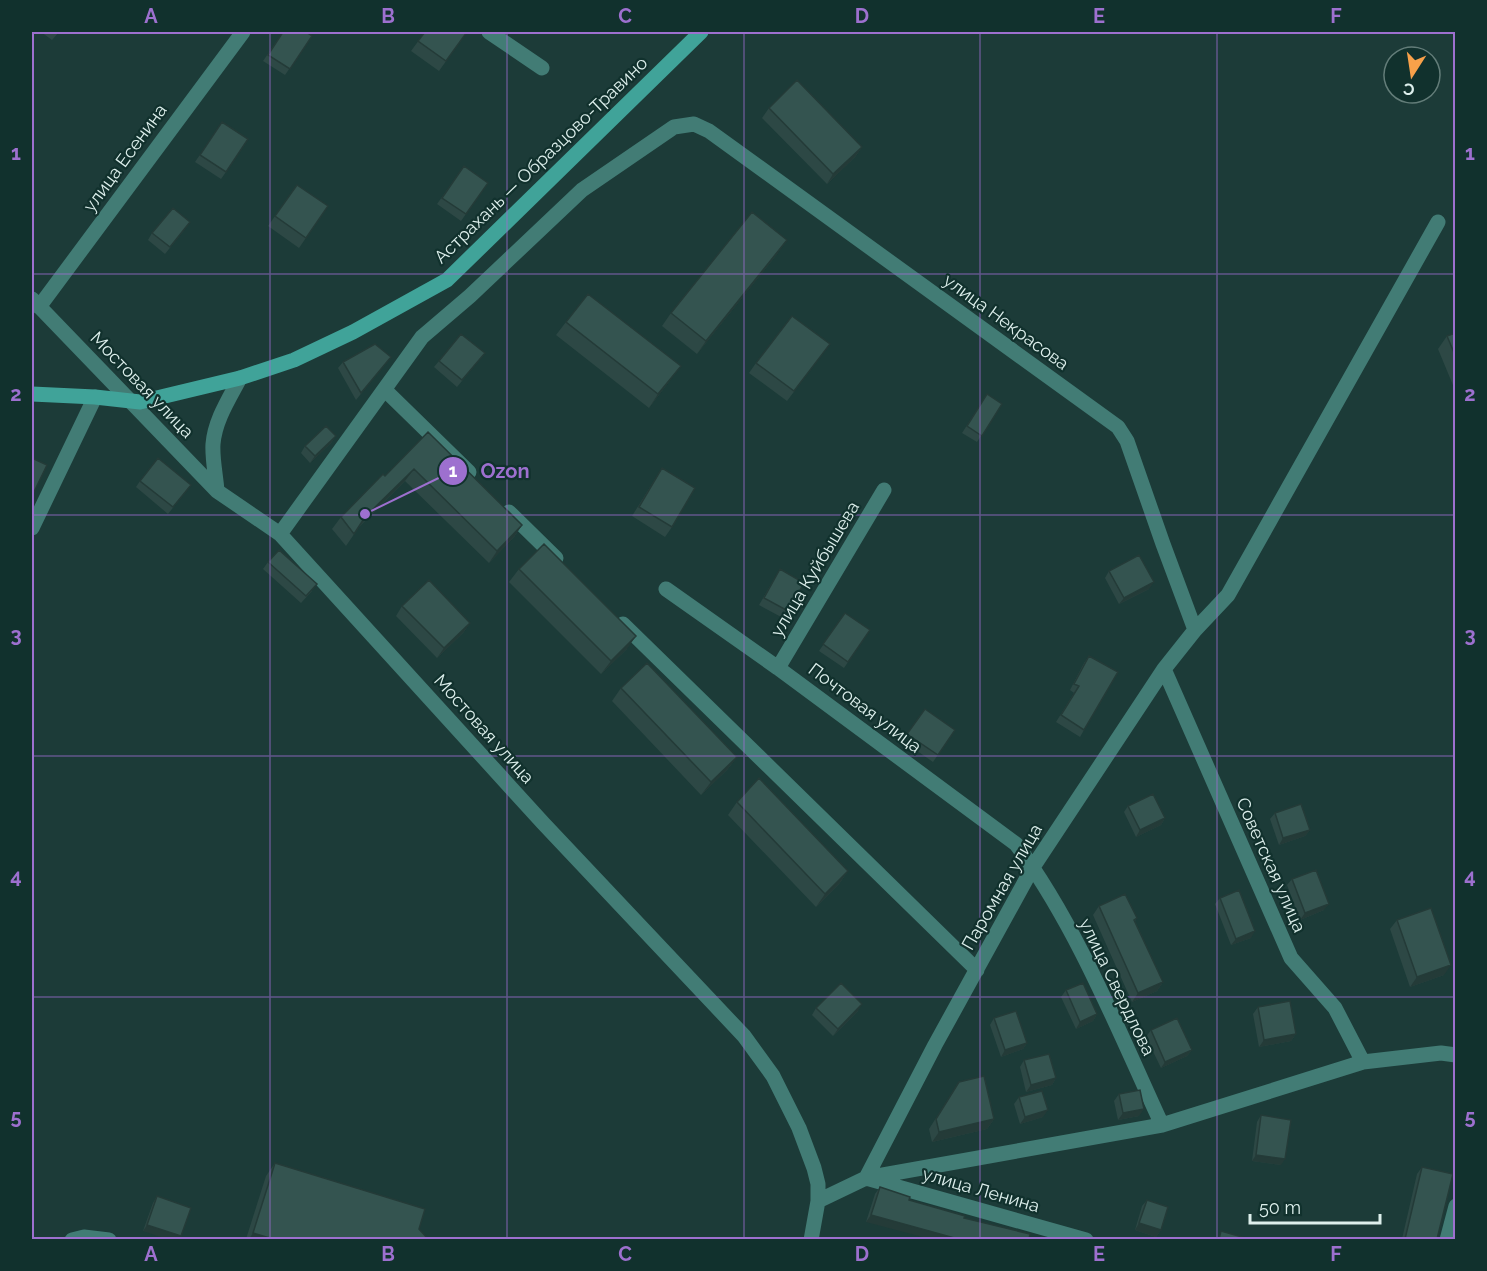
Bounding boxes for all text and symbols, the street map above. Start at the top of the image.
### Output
text: A [144,4,158,28]
text: B [381,4,395,28]
text: C [618,4,632,28]
text: D [855,4,869,28]
text: E [1093,4,1105,28]
text: F [1330,4,1342,28]
north arrow [1382,45,1442,105]
street label: Астрахань — Образцово-Травино [430,52,652,267]
text: С [1402,79,1416,100]
street label: улица Есенина [78,100,171,216]
text: 1 [11,141,21,165]
text: 1 [1465,141,1475,165]
street label: улица Некрасова [940,269,1073,374]
street label: Мостовая улица [86,327,198,442]
text: 2 [10,382,22,406]
text: 2 [1464,382,1476,406]
callout: Ozon [438,452,541,490]
text: Ozon [481,459,529,483]
text: 1 [449,460,458,481]
street label: улица Куйбышева [766,497,863,640]
text: 3 [10,623,22,647]
text: 3 [1464,623,1476,647]
street label: Почтовая улица [805,658,926,757]
street label: Мостовая улица [430,670,539,787]
street label: Советская улица [1232,794,1311,935]
street label: Паромная улица [957,820,1046,953]
text: 4 [10,864,22,888]
text: 4 [1464,864,1476,888]
street label: улица Свердлова [1075,915,1160,1059]
text: 5 [10,1105,22,1129]
text: 5 [1464,1105,1476,1129]
street label: улица Ленина [920,1163,1042,1216]
scale bar [1250,1187,1380,1225]
text: 50 m [1259,1197,1301,1218]
text: A [144,1242,158,1266]
text: B [381,1242,395,1266]
text: C [618,1242,632,1266]
text: D [855,1242,869,1266]
text: E [1093,1242,1105,1266]
text: F [1330,1242,1342,1266]

